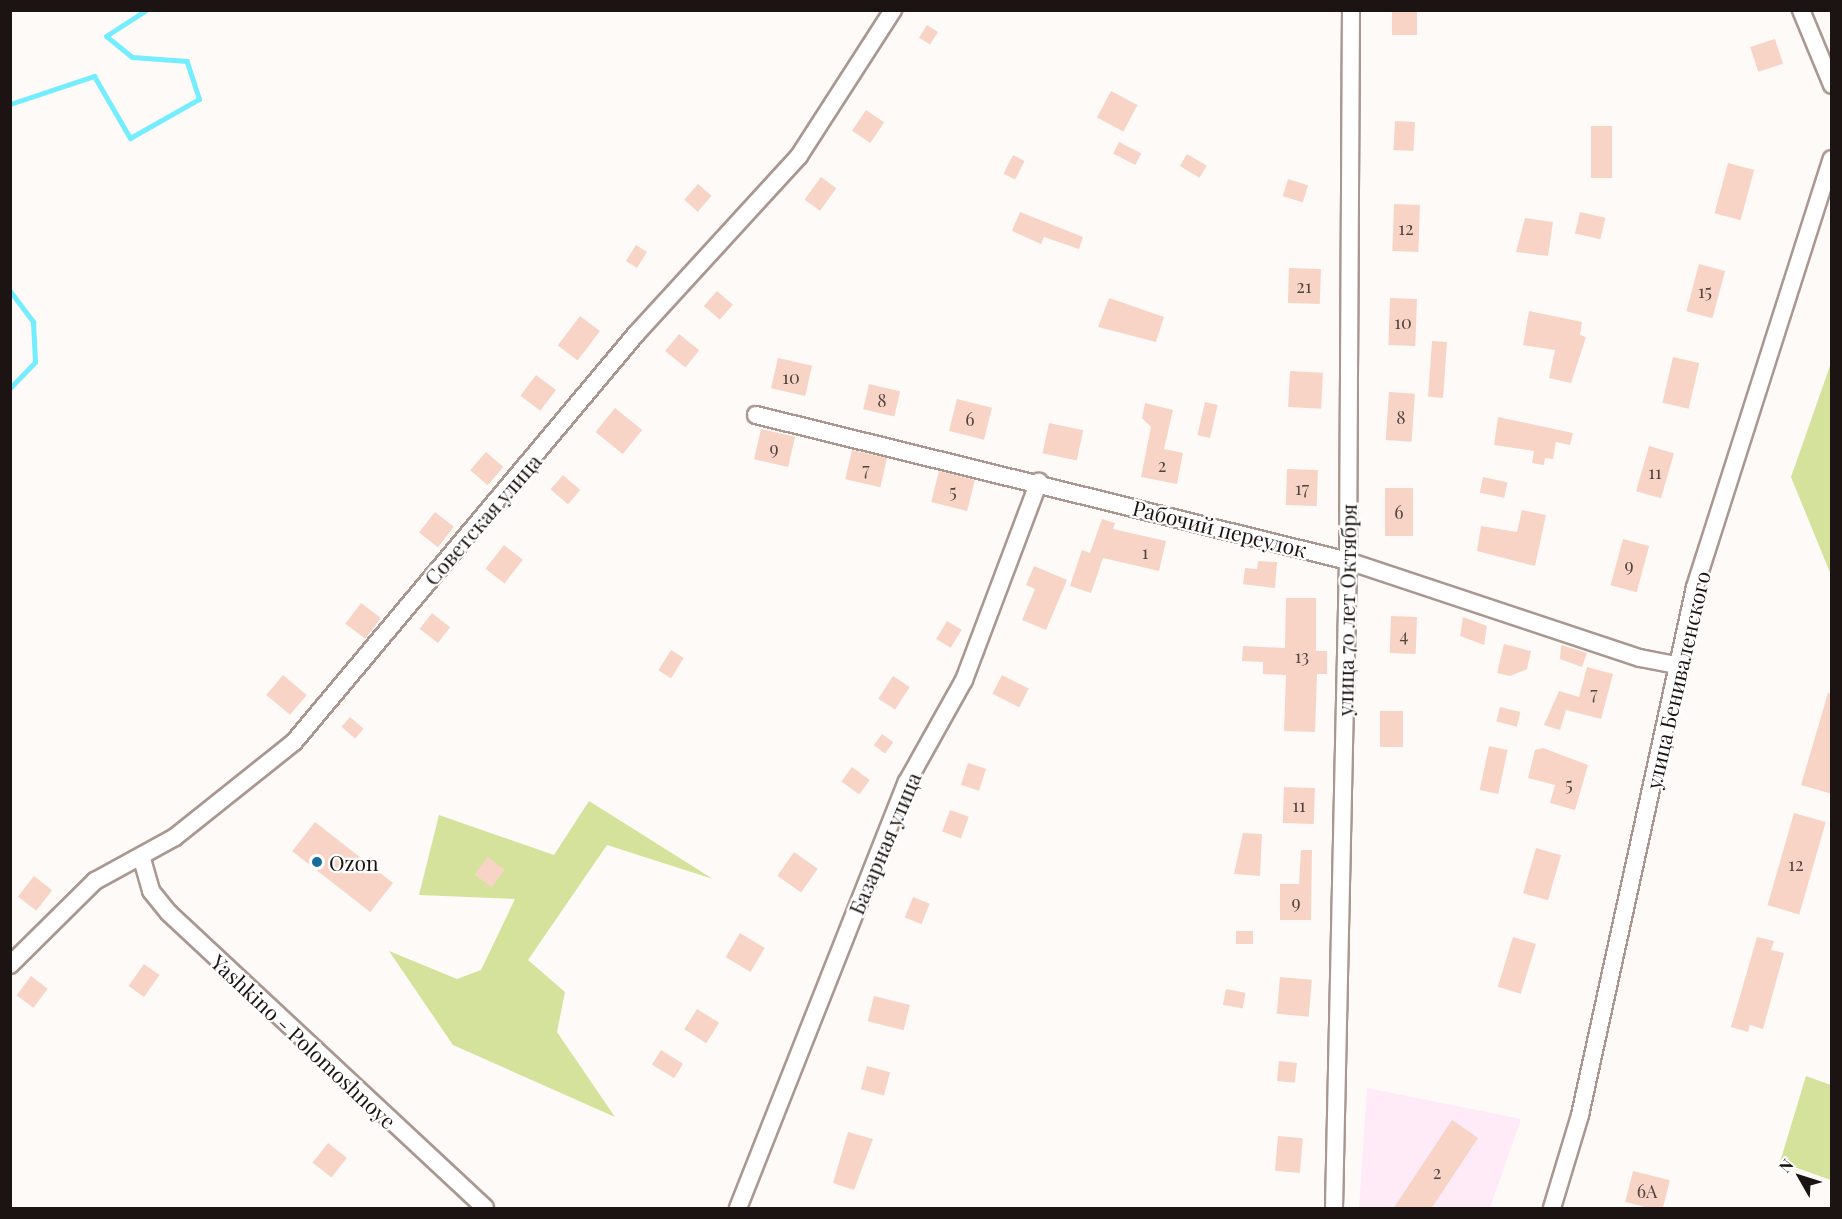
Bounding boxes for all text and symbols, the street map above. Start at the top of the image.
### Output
house number: 12 [1398,217,1414,239]
house number: 21 [1296,275,1312,297]
house number: 15 [1698,280,1712,302]
house number: 10 [1394,311,1412,333]
house number: 10 [782,366,800,388]
house number: 8 [877,389,887,411]
house number: 8 [1396,406,1406,428]
house number: 6 [965,408,975,430]
house number: 9 [769,437,779,459]
street label: Советская улица [418,448,546,590]
house number: 2 [1158,454,1166,476]
house number: 7 [862,458,870,480]
house number: 11 [1648,461,1662,483]
house number: 17 [1295,477,1309,499]
house number: 5 [949,480,957,502]
street label: Рабочий переулок [1130,494,1310,562]
house number: 6 [1394,501,1404,523]
street label: улица 70 лет Октября [1332,504,1360,716]
house number: 1 [1142,541,1148,563]
house number: 9 [1624,554,1634,576]
street label: улица Бениваленского [1640,569,1714,791]
house number: 4 [1400,624,1408,646]
house number: 13 [1295,645,1309,667]
house number: 7 [1590,682,1598,704]
street label: Базарная улица [843,768,925,918]
house number: 5 [1565,773,1573,795]
house number: 11 [1292,794,1306,816]
place label: Ozon [329,849,379,875]
house number: 12 [1788,853,1804,875]
marker: Ozon [310,855,324,869]
house number: 9 [1291,891,1301,913]
street label: Yashkino - Polomoshnoye [206,949,402,1133]
north arrow [1770,1147,1830,1207]
text: N [1774,1154,1797,1176]
house number: 2 [1433,1161,1441,1183]
house number: 6А [1637,1180,1657,1202]

